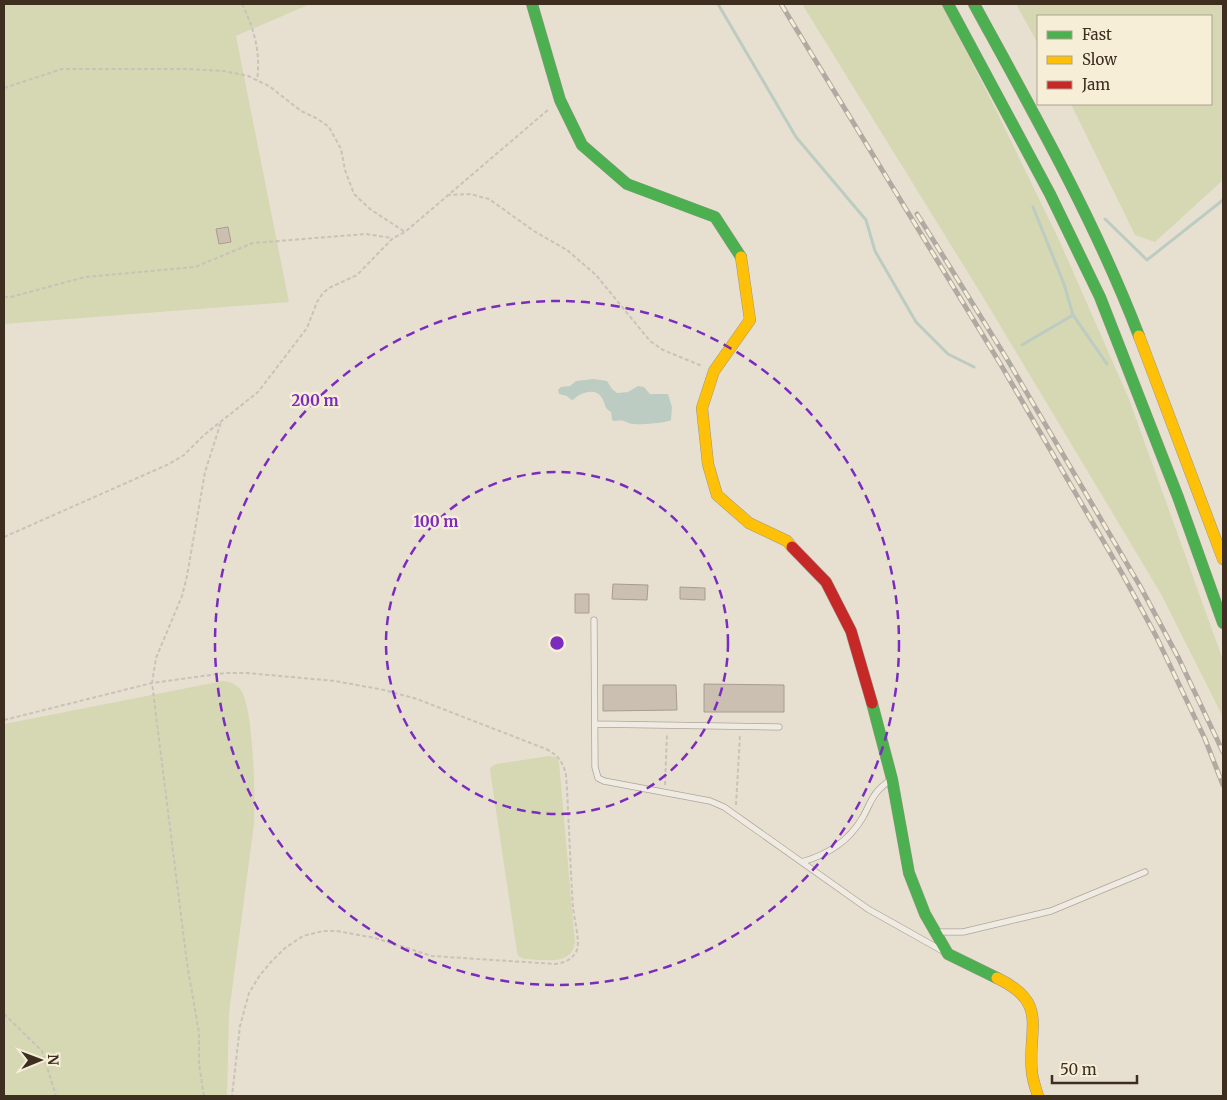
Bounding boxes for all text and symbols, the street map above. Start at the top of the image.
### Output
legend [1037,15,1212,105]
text: Fast [1082,25,1112,44]
text: Slow [1082,50,1117,69]
text: Jam [1081,75,1110,94]
text: 200 m [291,391,339,410]
text: 100 m [414,512,458,531]
centre of rings [548,634,566,652]
north arrow [15,1035,65,1085]
scale bar [1052,1052,1137,1084]
text: N [44,1054,62,1065]
text: 50 m [1060,1060,1097,1079]

